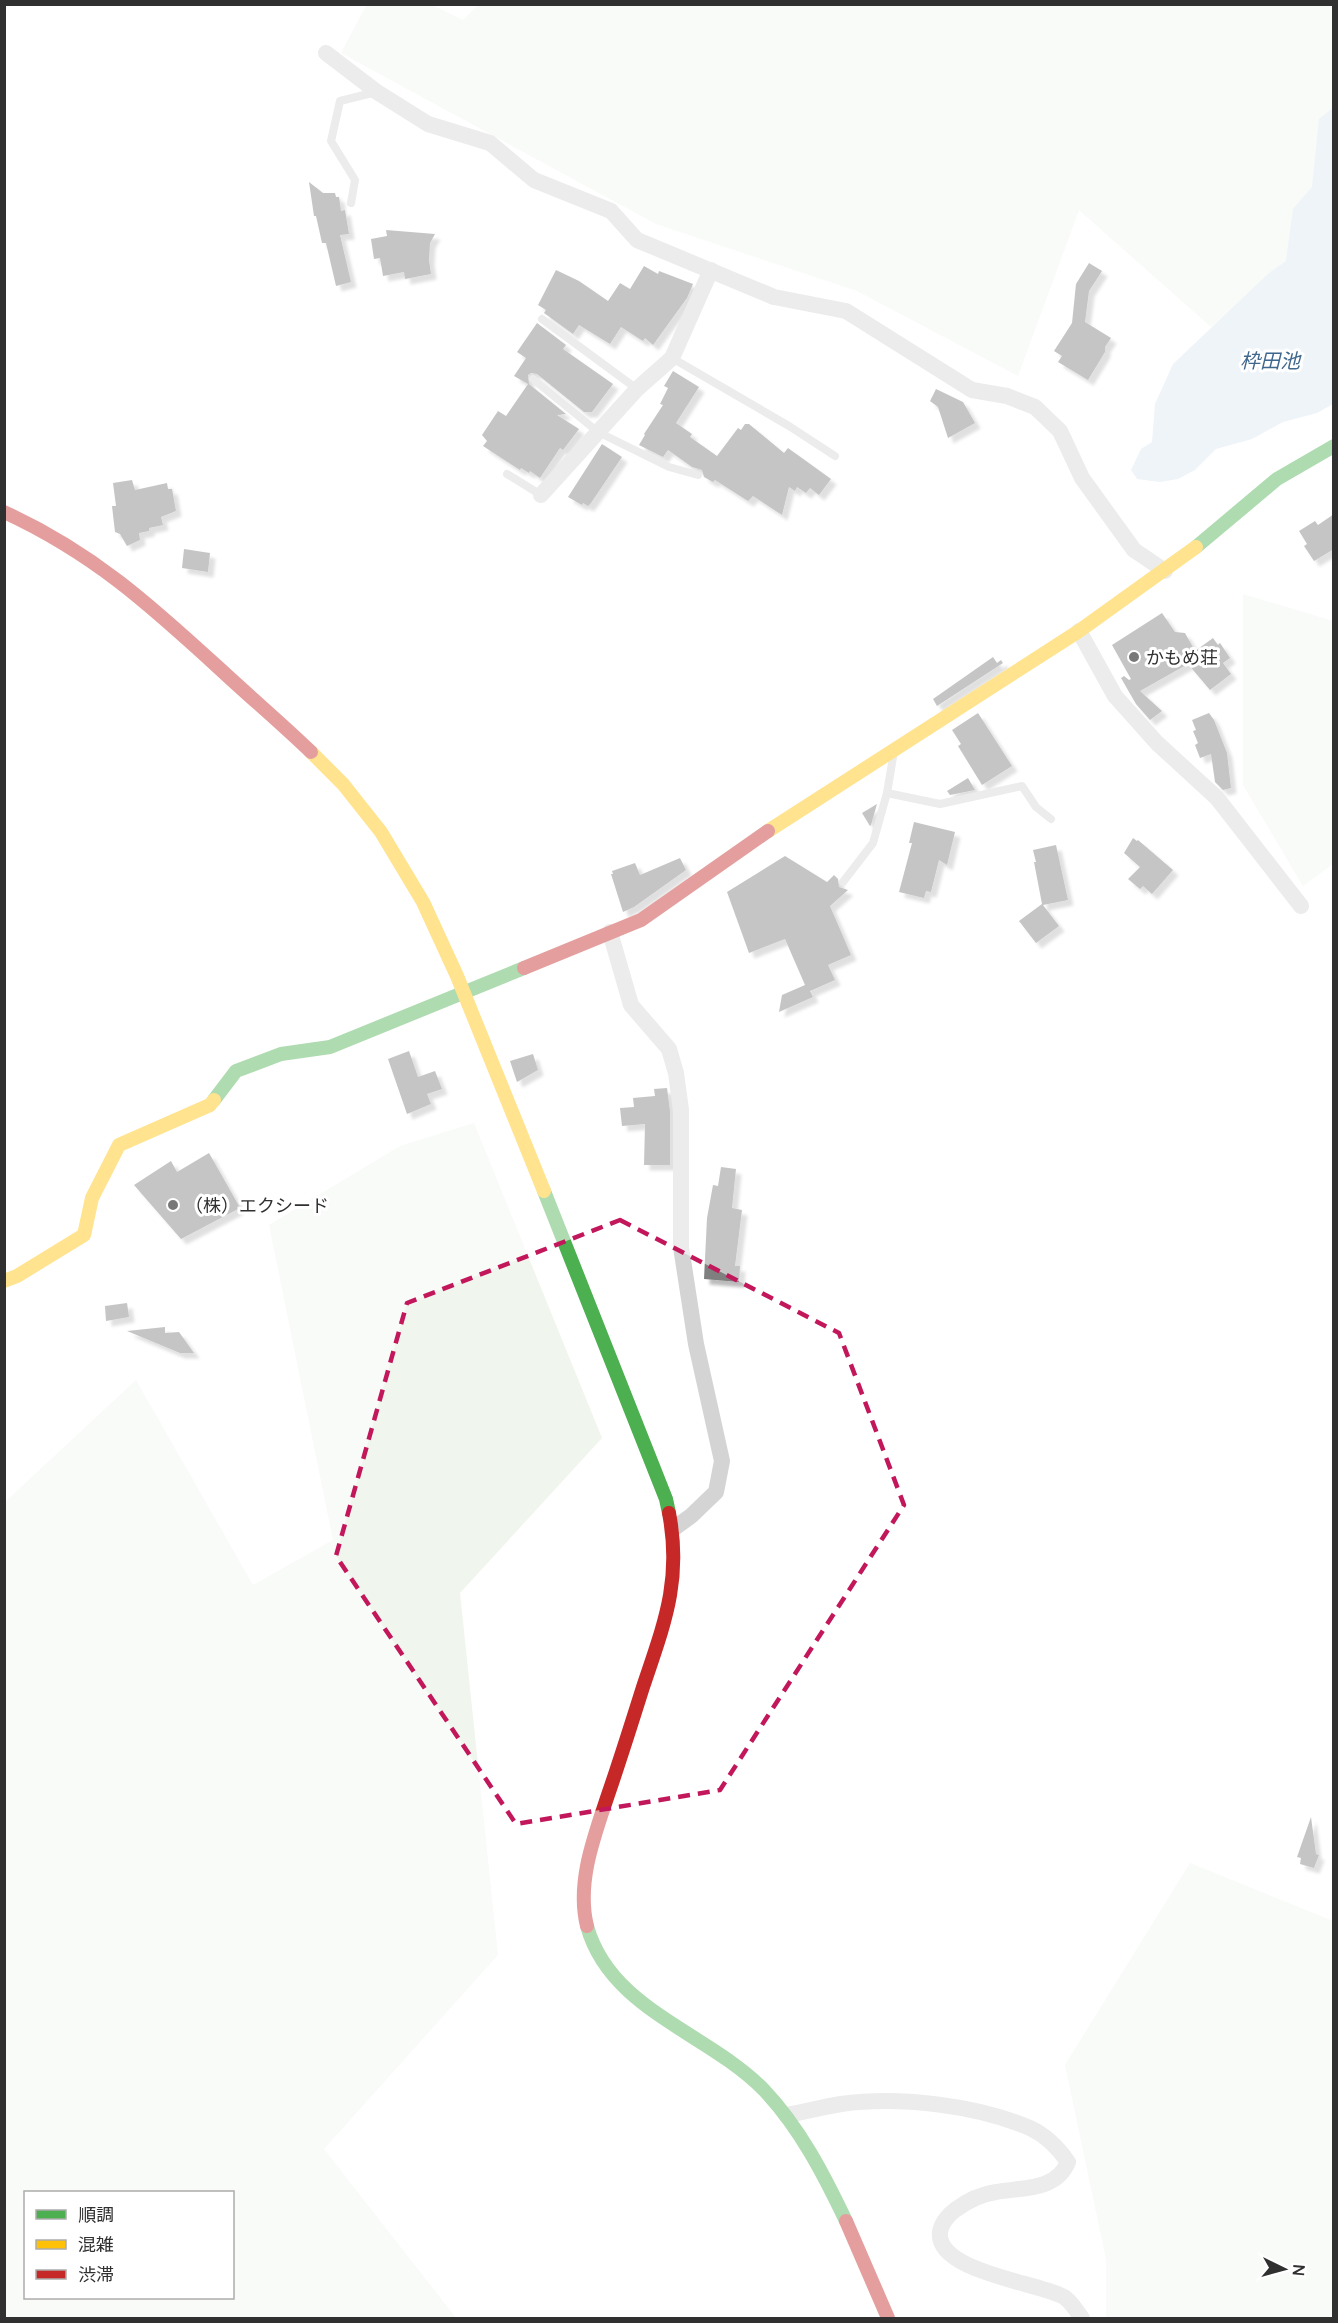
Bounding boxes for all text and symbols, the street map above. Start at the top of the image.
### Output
water label: 枠田池 [1240,347,1302,374]
place label: かもめ荘 [1146,645,1218,669]
marker: かもめ荘 [1127,650,1141,664]
place label: （株）エクシード [185,1193,329,1217]
marker: （株）エクシード [166,1198,180,1212]
legend [24,2191,234,2299]
text: 順調 [78,2202,114,2226]
text: 混雑 [78,2232,114,2256]
north arrow [1254,2239,1314,2299]
text: 渋滞 [78,2262,114,2286]
text: N [1287,2264,1310,2277]

